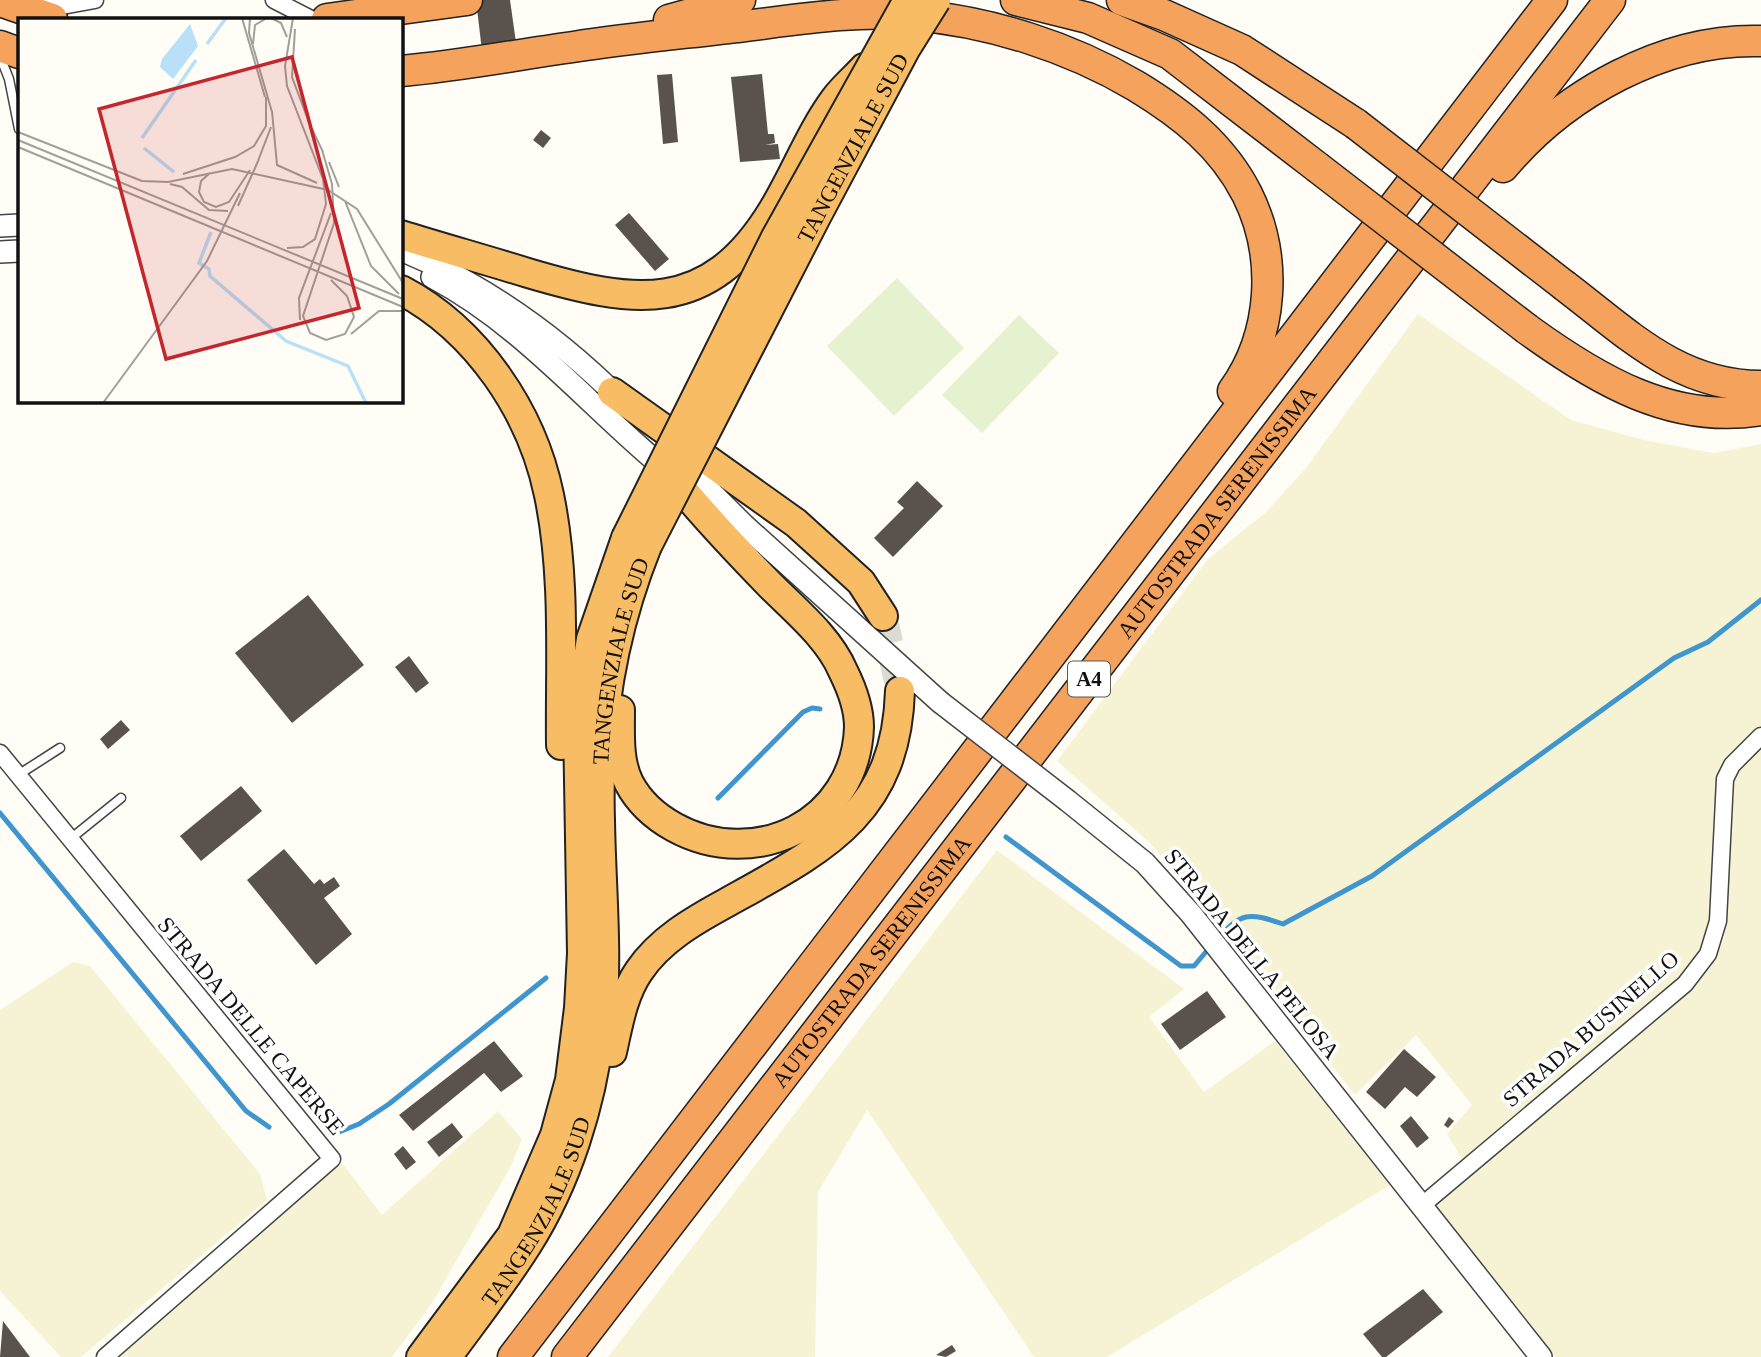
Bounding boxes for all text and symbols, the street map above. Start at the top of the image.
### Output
inset map [18,18,402,402]
street label: TANGENZIALE SUD [792,49,913,247]
street label: AUTOSTRADA SERENISSIMA [1112,381,1322,643]
street label: TANGENZIALE SUD [588,554,654,765]
road number: A4 [1068,662,1110,696]
street label: AUTOSTRADA SERENISSIMA [766,830,976,1092]
street label: STRADA DELLA PELOSA [1159,844,1345,1064]
street label: STRADA DELLE CAPERSE [153,912,349,1140]
street label: STRADA BUSINELLO [1498,946,1684,1112]
street label: TANGENZIALE SUD [476,1114,595,1311]

